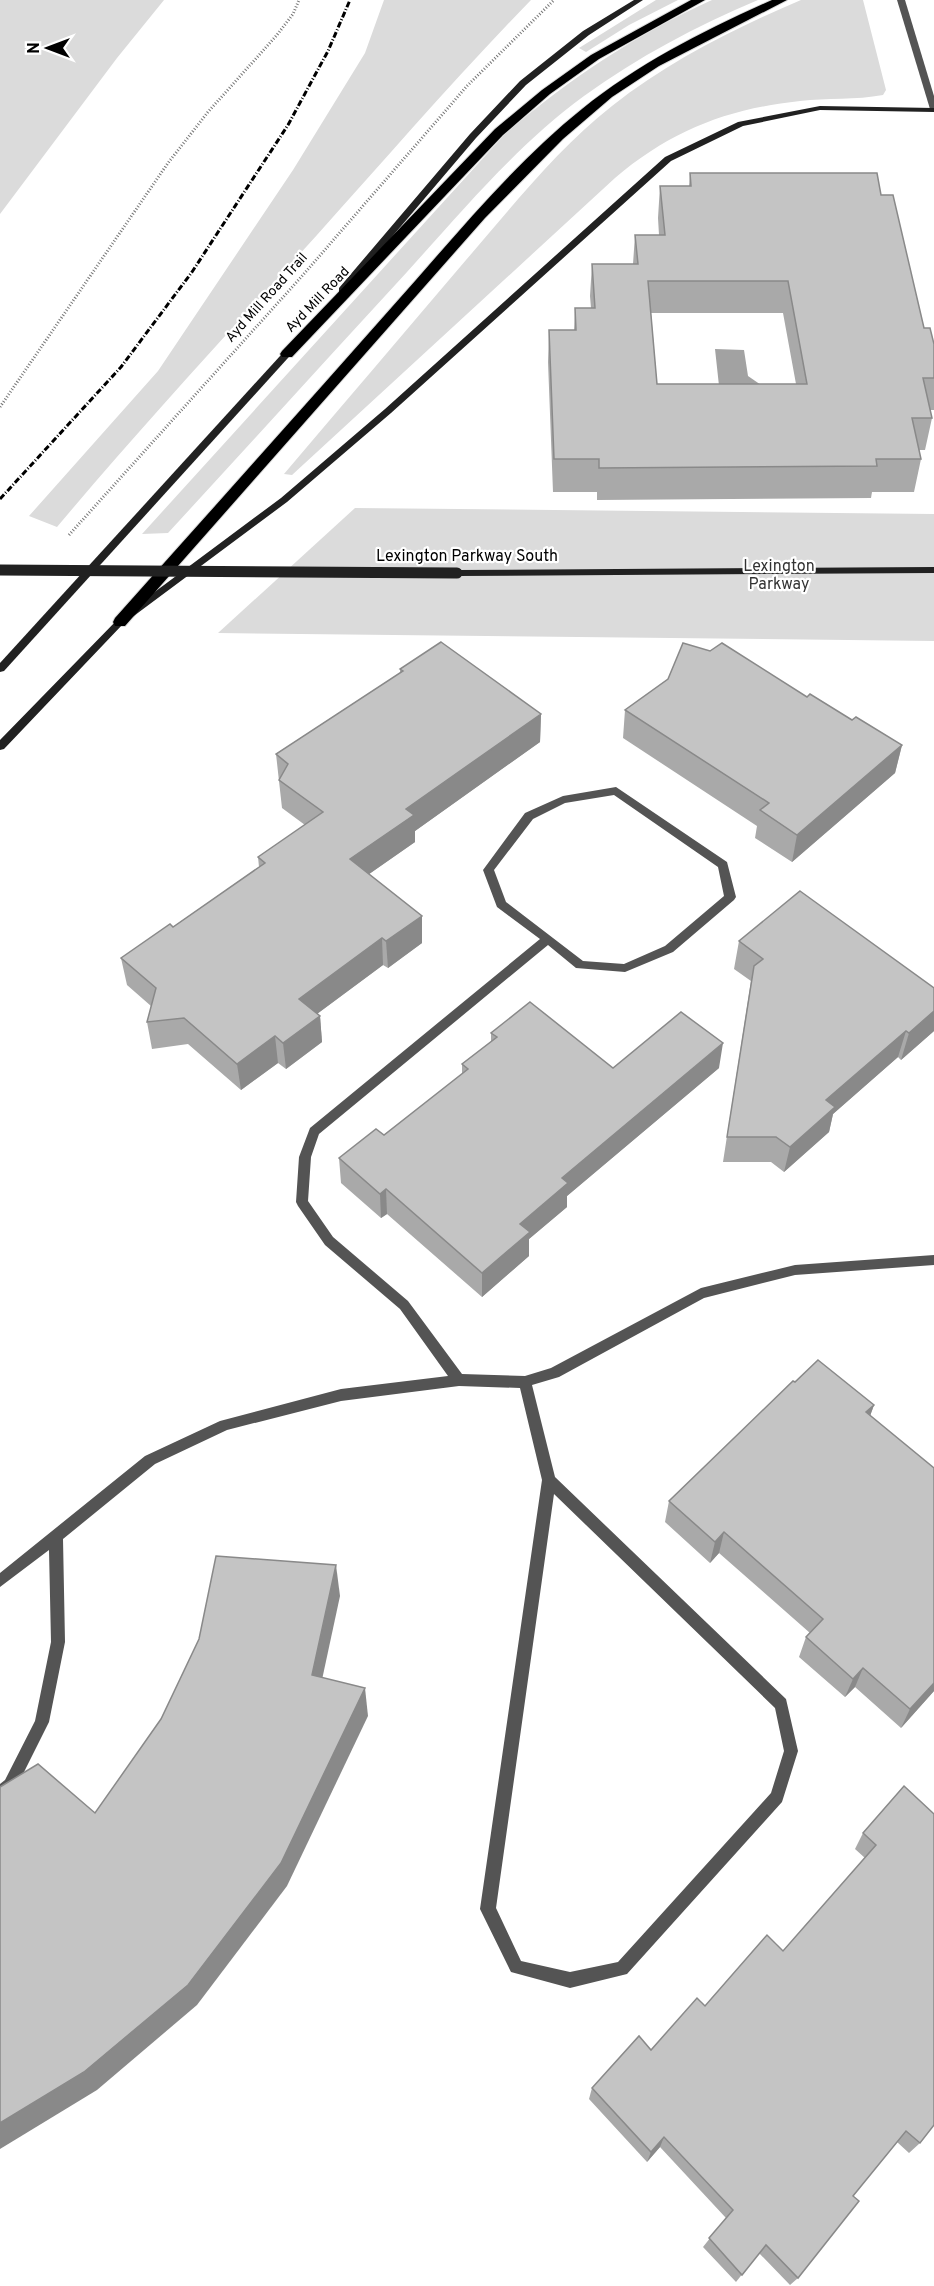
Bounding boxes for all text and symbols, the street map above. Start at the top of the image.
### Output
north arrow [18,18,78,78]
text: N [25,42,45,54]
street label: Ayd Mill Road Trail [222,250,312,346]
street label: Ayd Mill Road [282,263,354,337]
street label: Lexington Parkway South [376,547,558,567]
park label: Lexington Parkway [743,557,815,595]

